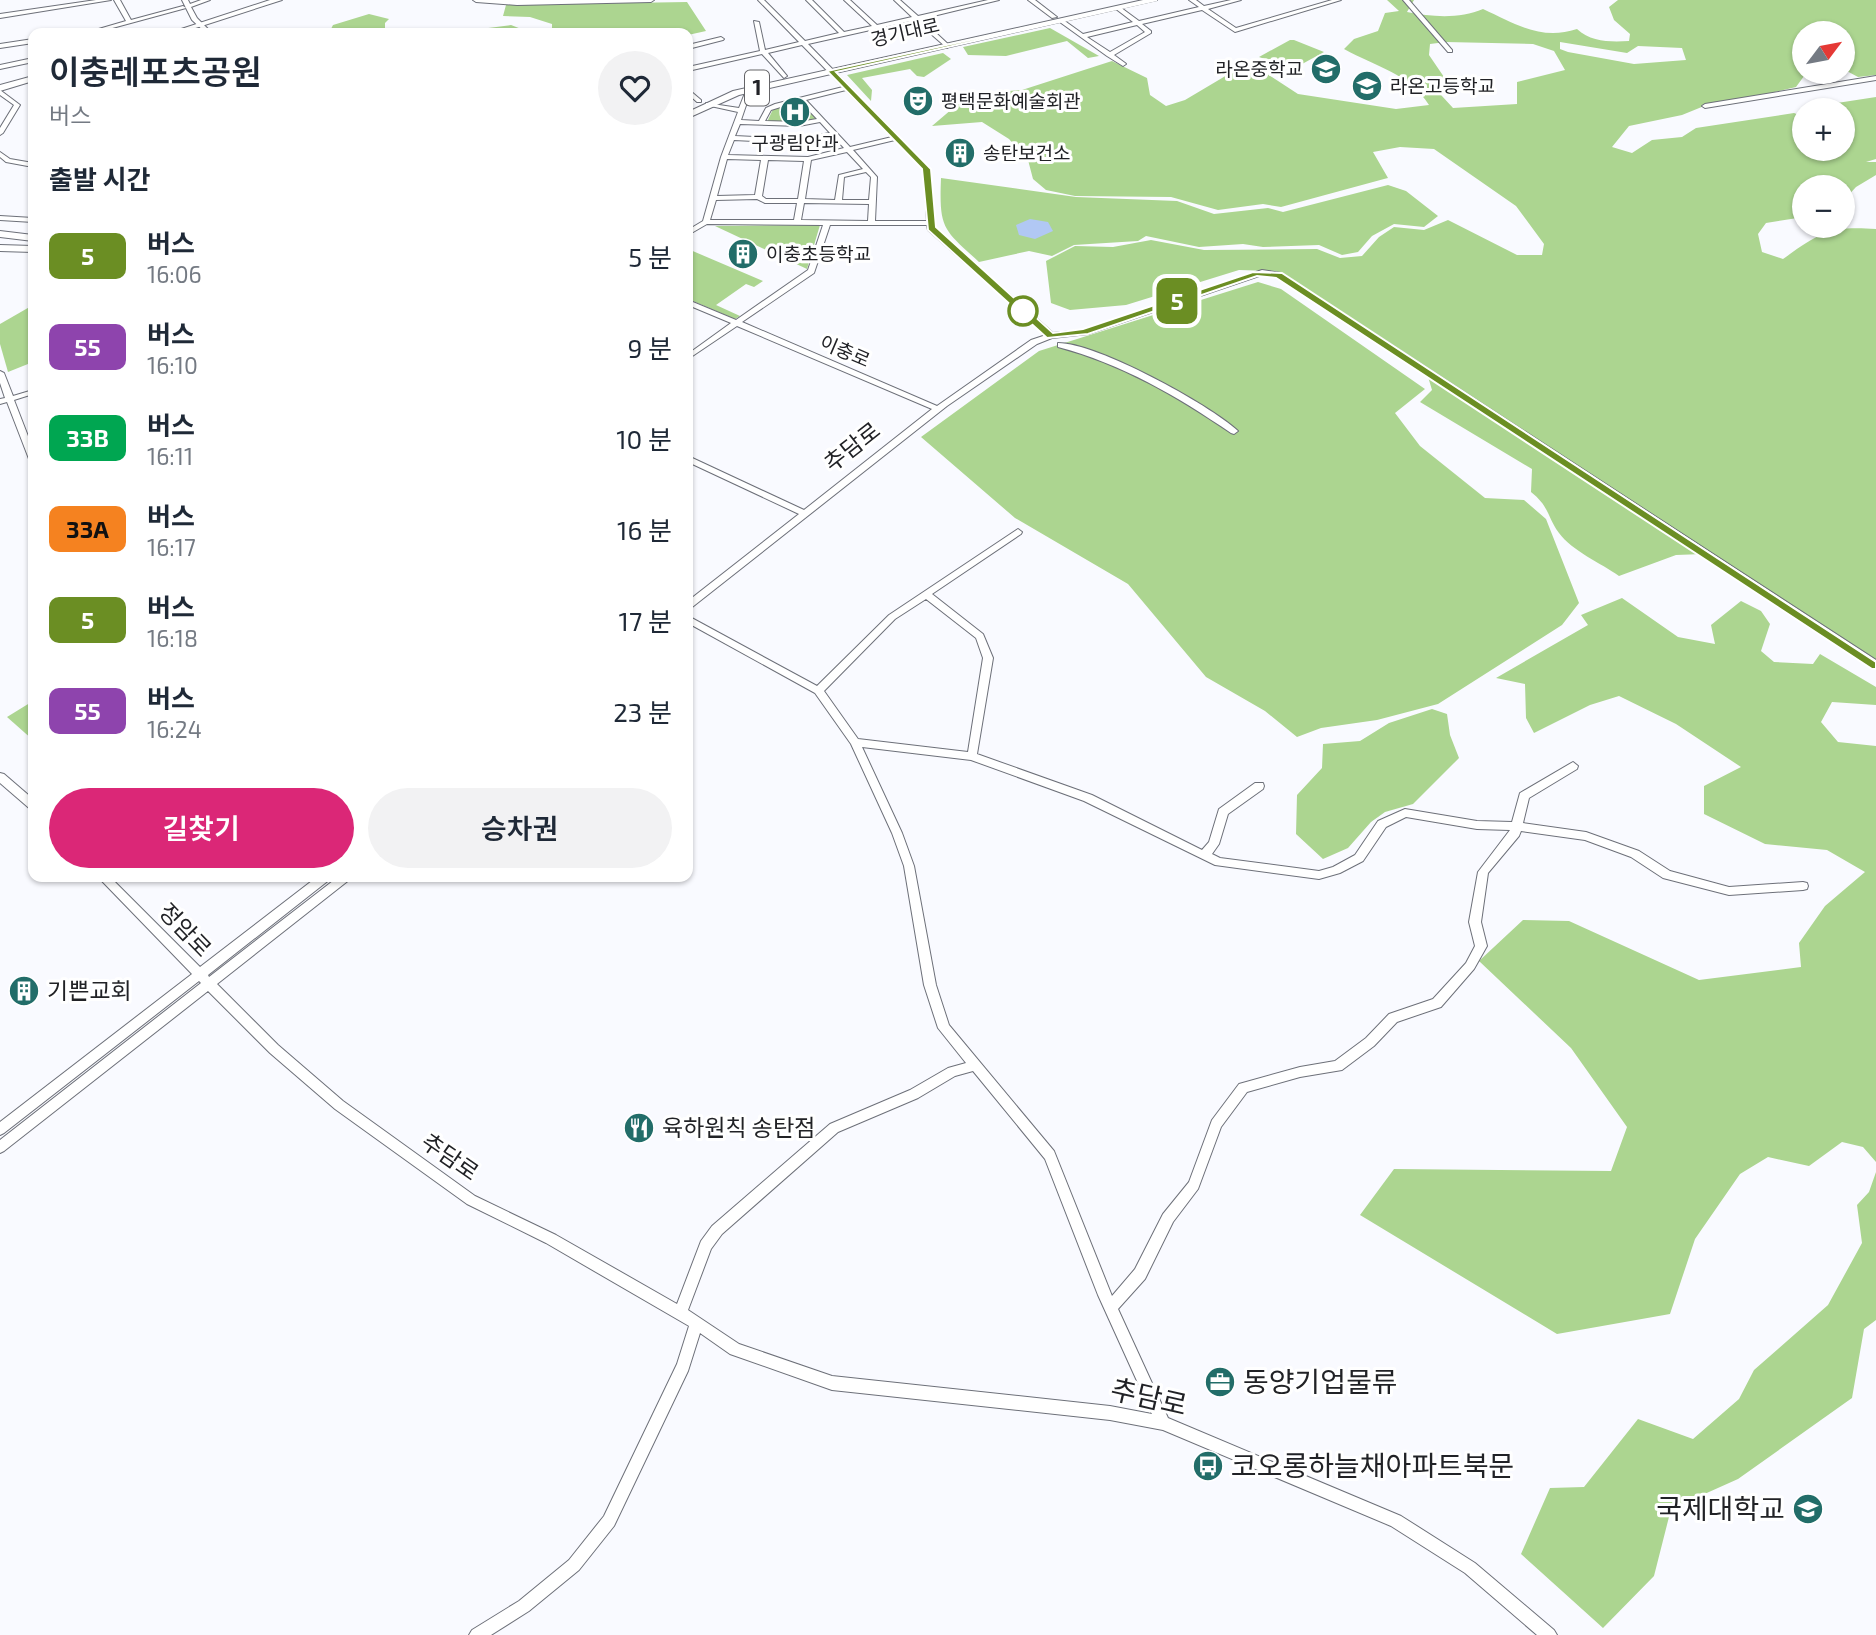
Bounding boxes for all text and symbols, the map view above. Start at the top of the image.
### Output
street label: 경기대로 [868,12,942,51]
north arrow [1792,21,1855,84]
map controls [1792,21,1855,238]
text: 이충레포츠공원 [49,51,262,91]
button: heart [598,51,672,125]
school or university icon: 라온중학교 [1309,52,1343,86]
place label: 라온중학교 [1216,57,1303,80]
school or university icon: 라온고등학교 [1350,69,1384,103]
road number: 1 [745,70,769,106]
place label: 라온고등학교 [1390,74,1495,97]
theatre icon: 평택문화예술회관 [901,84,935,118]
place label: 평택문화예술회관 [941,89,1081,112]
hospital icon: 구광림안과 [778,95,812,129]
button: + [1792,98,1855,161]
text: 버스 [49,101,91,129]
place label: 구광림안과 [751,131,839,154]
building icon: 송탄보건소 [943,136,977,170]
place label: 송탄보건소 [983,141,1070,164]
text: 출발 시간 [49,163,150,194]
button: − [1792,175,1855,238]
text: 버스 [147,227,195,258]
building icon: 이충초등학교 [726,237,760,271]
text: 5 [81,241,94,270]
text: 5 분 [628,241,672,272]
place label: 이충초등학교 [766,242,871,265]
text: 16:06 [147,260,202,288]
line badge: 5 [1154,278,1200,324]
text: 5 [1170,286,1184,315]
unlabelled marker [1008,296,1038,326]
text: 버스 [147,318,195,349]
street label: 이충로 [817,330,874,371]
text: 55 [74,332,101,361]
text: 9 분 [627,332,672,363]
text: 16:10 [147,351,198,379]
text: 버스 [147,409,195,440]
street label: 추담로 [818,416,885,477]
text: 33B [66,423,109,452]
text: 10 분 [616,423,672,454]
text: 16:11 [147,442,193,470]
text: 버스 [147,500,195,531]
text: 33A [66,514,109,543]
text: 16 분 [617,514,672,545]
text: 16:17 [147,533,196,561]
text: 버스 [147,591,195,622]
text: 5 [81,605,94,634]
text: 17 분 [619,605,672,636]
text: 16:18 [147,624,198,652]
text: 버스 [147,682,195,713]
text: 55 [74,696,101,725]
text: 23 분 [613,696,672,727]
text: 16:24 [147,715,202,743]
button: 길찾기 [49,788,354,868]
button: 승차권 [368,788,672,868]
street label: 정암로 [154,897,218,962]
building icon: 기쁜교회 [7,974,41,1008]
place label: 기쁜교회 [47,976,132,1004]
restaurant icon: 육하원칙 송탄점 [622,1111,656,1145]
place label: 육하원칙 송탄점 [662,1113,815,1141]
street label: 추담로 [417,1127,485,1186]
place label: 동양기업물류 [1243,1364,1398,1398]
office icon: 동양기업물류 [1203,1365,1237,1399]
street label: 추담로 [1108,1371,1191,1421]
place label: 코오롱하늘채아파트북문 [1231,1448,1514,1482]
bus stop icon: 코오롱하늘채아파트북문 [1191,1449,1225,1483]
place label: 국제대학교 [1656,1491,1785,1525]
school or university icon: 국제대학교 [1791,1492,1825,1526]

